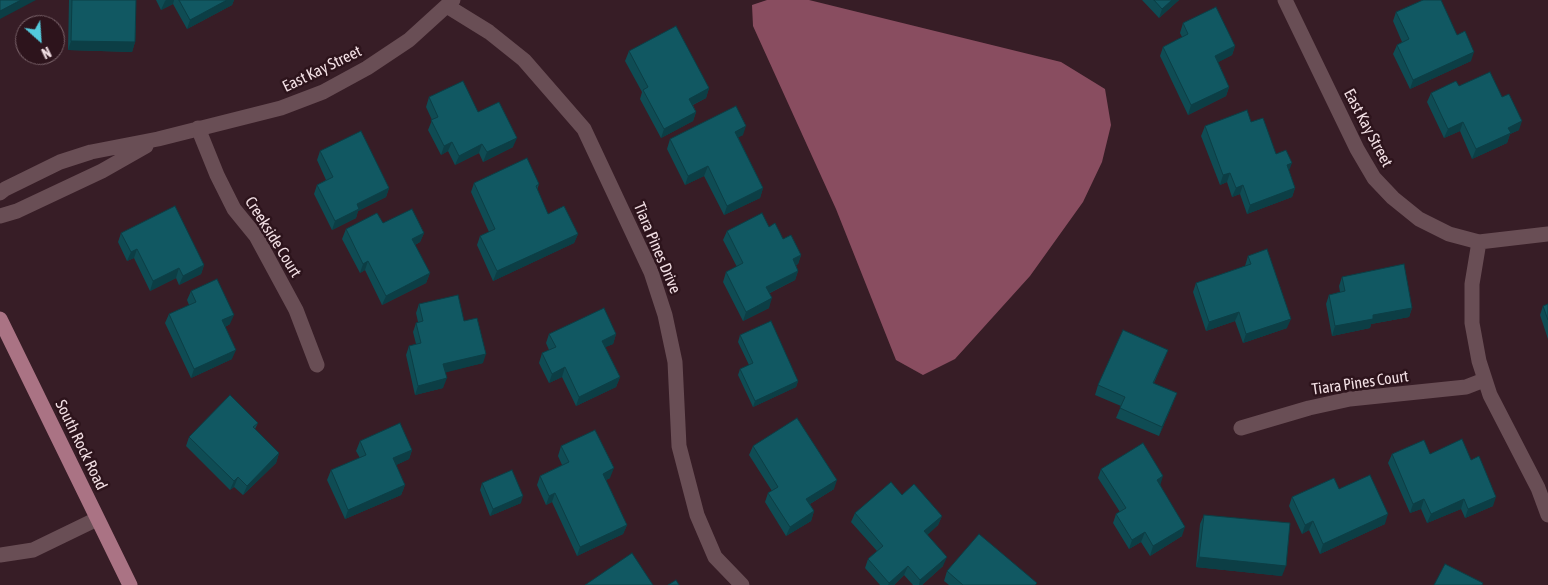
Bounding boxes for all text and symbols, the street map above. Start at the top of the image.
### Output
north arrow [15,15,65,65]
street label: East Kay Street [279,42,365,96]
text: N [39,44,53,62]
street label: East Kay Street [1339,86,1397,170]
street label: Creekside Court [241,193,305,281]
street label: Tiara Pines Drive [629,200,685,296]
street label: Tiara Pines Court [1310,367,1410,399]
street label: South Rock Road [51,397,111,493]

